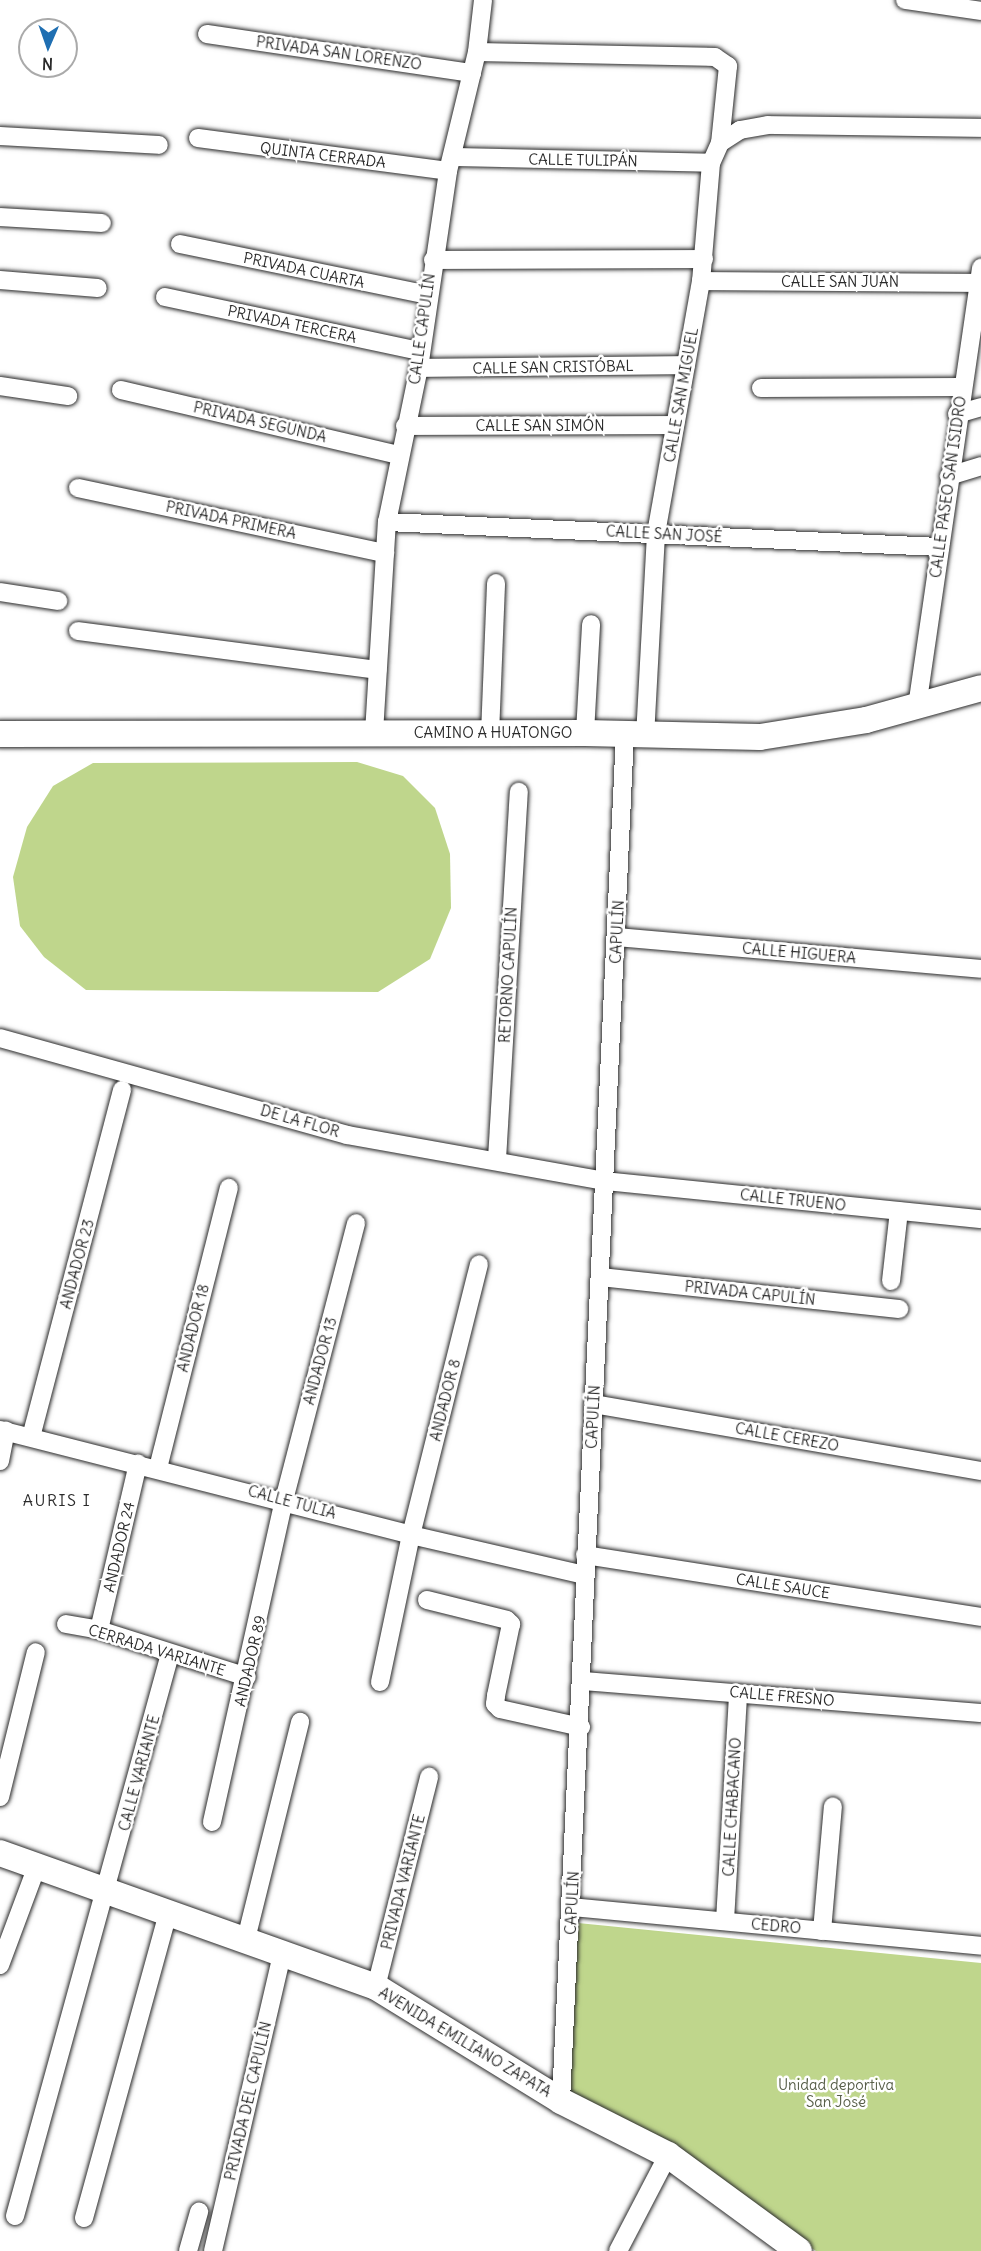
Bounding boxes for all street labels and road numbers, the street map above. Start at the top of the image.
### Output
street label: PRIVADA SAN LORENZO [255,32,423,74]
street label: QUINTA CERRADA [259,138,387,172]
street label: CALLE TULIPÁN [528,150,638,170]
street label: PRIVADA CUARTA [242,248,366,292]
street label: CALLE CAPULÍN [405,272,439,386]
street label: CALLE SAN JUAN [781,273,899,291]
street label: PRIVADA TERCERA [226,302,358,346]
street label: CALLE SAN MIGUEL [660,326,702,464]
street label: CALLE SAN CRISTÓBAL [472,357,634,377]
street label: CALLE PASEO SAN ISIDRO [926,395,970,579]
street label: PRIVADA SEGUNDA [192,398,328,446]
street label: CALLE SAN SIMÓN [475,417,605,435]
street label: PRIVADA PRIMERA [164,497,298,543]
street label: CALLE SAN JOSÉ [605,522,723,546]
street label: CAMINO A HUATONGO [414,724,572,742]
street label: CAPULÍN [606,900,628,964]
street label: RETORNO CAPULÍN [495,906,521,1044]
street label: CALLE HIGUERA [741,939,857,967]
street label: DE LA FLOR [258,1101,342,1141]
street label: CALLE TRUENO [739,1185,847,1215]
street label: ANDADOR 23 [56,1217,98,1311]
street label: PRIVADA CAPULÍN [684,1277,816,1309]
street label: ANDADOR 18 [173,1282,213,1374]
street label: ANDADOR 13 [300,1315,340,1407]
street label: ANDADOR 8 [426,1357,464,1443]
street label: CAPULÍN [582,1385,604,1449]
street label: CALLE CEREZO [734,1419,840,1455]
street label: CALLE TULIA [246,1482,338,1522]
street label: ANDADOR 24 [100,1500,138,1594]
street label: CALLE SAUCE [735,1570,831,1602]
street label: ANDADOR 89 [231,1614,269,1708]
street label: CERRADA VARIANTE [86,1621,228,1679]
street label: CALLE FRESNO [729,1682,835,1710]
street label: CALLE VARIANTE [115,1713,163,1833]
street label: CALLE CHABACANO [719,1737,745,1877]
street label: PRIVADA VARIANTE [377,1812,429,1952]
street label: CAPULÍN [561,1871,583,1935]
street label: CEDRO [750,1915,802,1937]
street label: AVENIDA EMILIANO ZAPATA [375,1983,555,2101]
street label: PRIVADA DEL CAPULÍN [221,2020,275,2182]

